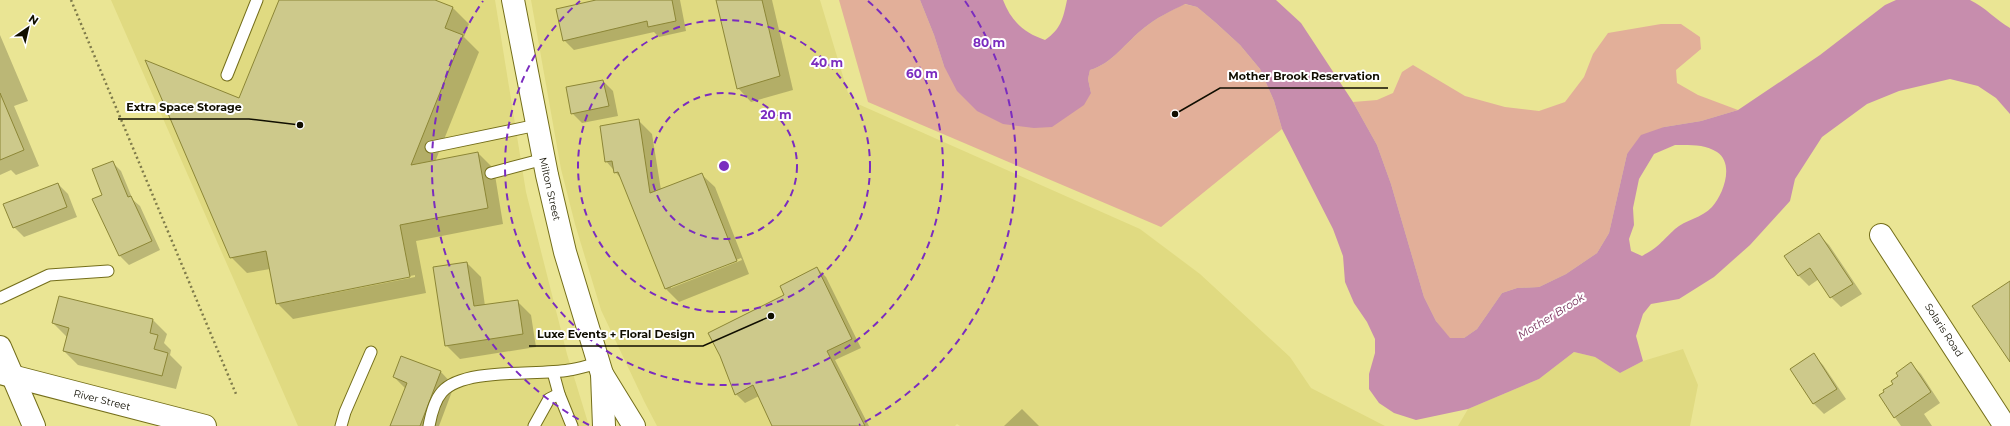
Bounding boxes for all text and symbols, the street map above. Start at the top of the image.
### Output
north arrow [8,8,48,48]
text: N [26,11,41,28]
text: 80 m [973,35,1005,50]
text: 40 m [811,55,843,70]
callout: Mother Brook Reservation [1220,65,1388,88]
text: 60 m [906,66,938,81]
text: Mother Brook Reservation [1228,69,1380,83]
callout: Extra Space Storage [118,96,249,119]
text: Extra Space Storage [126,100,242,114]
text: 20 m [760,107,792,122]
street label: Milton Street [536,156,564,222]
centre of rings [717,159,731,173]
water label: Mother Brook [1515,290,1587,342]
street label: Solaris Road [1922,301,1966,359]
callout: Luxe Events + Floral Design [529,323,703,346]
text: Luxe Events + Floral Design [537,327,695,341]
street label: River Street [72,387,132,413]

